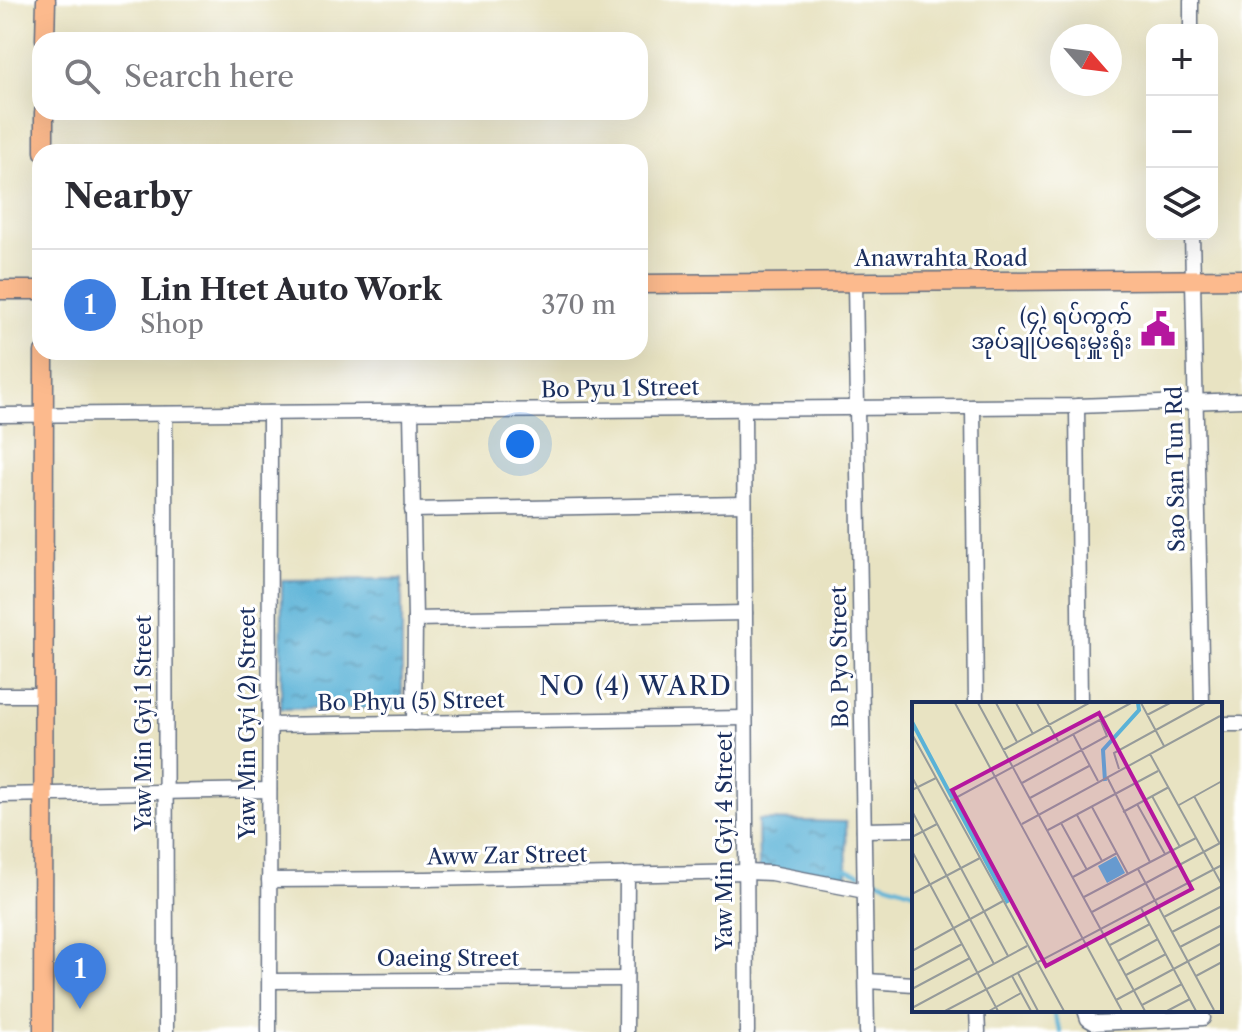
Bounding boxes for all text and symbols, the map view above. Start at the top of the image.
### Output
north arrow [1050,24,1122,96]
map controls [1146,24,1218,240]
button: + [1146,24,1218,96]
search box [32,32,648,120]
icon: search [60,54,104,98]
text: Search here [124,58,294,95]
button: − [1146,96,1218,168]
button: layers [1146,168,1218,240]
text: Nearby [64,175,192,217]
street label: Anawrahta Road [853,245,1028,272]
text: Lin Htet Auto Work [140,271,442,308]
text: 1 [84,289,96,321]
text: 370 m [541,289,616,321]
place label: (၄) ရပ်ကွက် အုပ်ချုပ်ရေးမှူးရုံး [971,301,1132,360]
text: Shop [140,308,204,340]
public building icon: (၄) ရပ်ကွက် အုပ်ချုပ်ရေးမှူးရုံး [1139,310,1177,348]
street label: Bo Pyu 1 Street [541,374,700,403]
street label: Sao San Tun Rd [1161,386,1190,552]
your location [500,424,540,464]
street label: Bo Pyo Street [825,585,854,729]
street label: Yaw Min Gyi (2) Street [234,606,261,840]
street label: Yaw Min Gyi 1 Street [130,615,157,832]
district label: NO (4) WARD [539,670,733,702]
street label: Bo Phyu (5) Street [317,686,505,717]
inset map [912,702,1222,1012]
street label: Yaw Min Gyi 4 Street [711,731,738,952]
street label: Aww Zar Street [426,841,588,870]
pin: 1 [54,943,106,1009]
street label: Oaeing Street [377,945,519,972]

